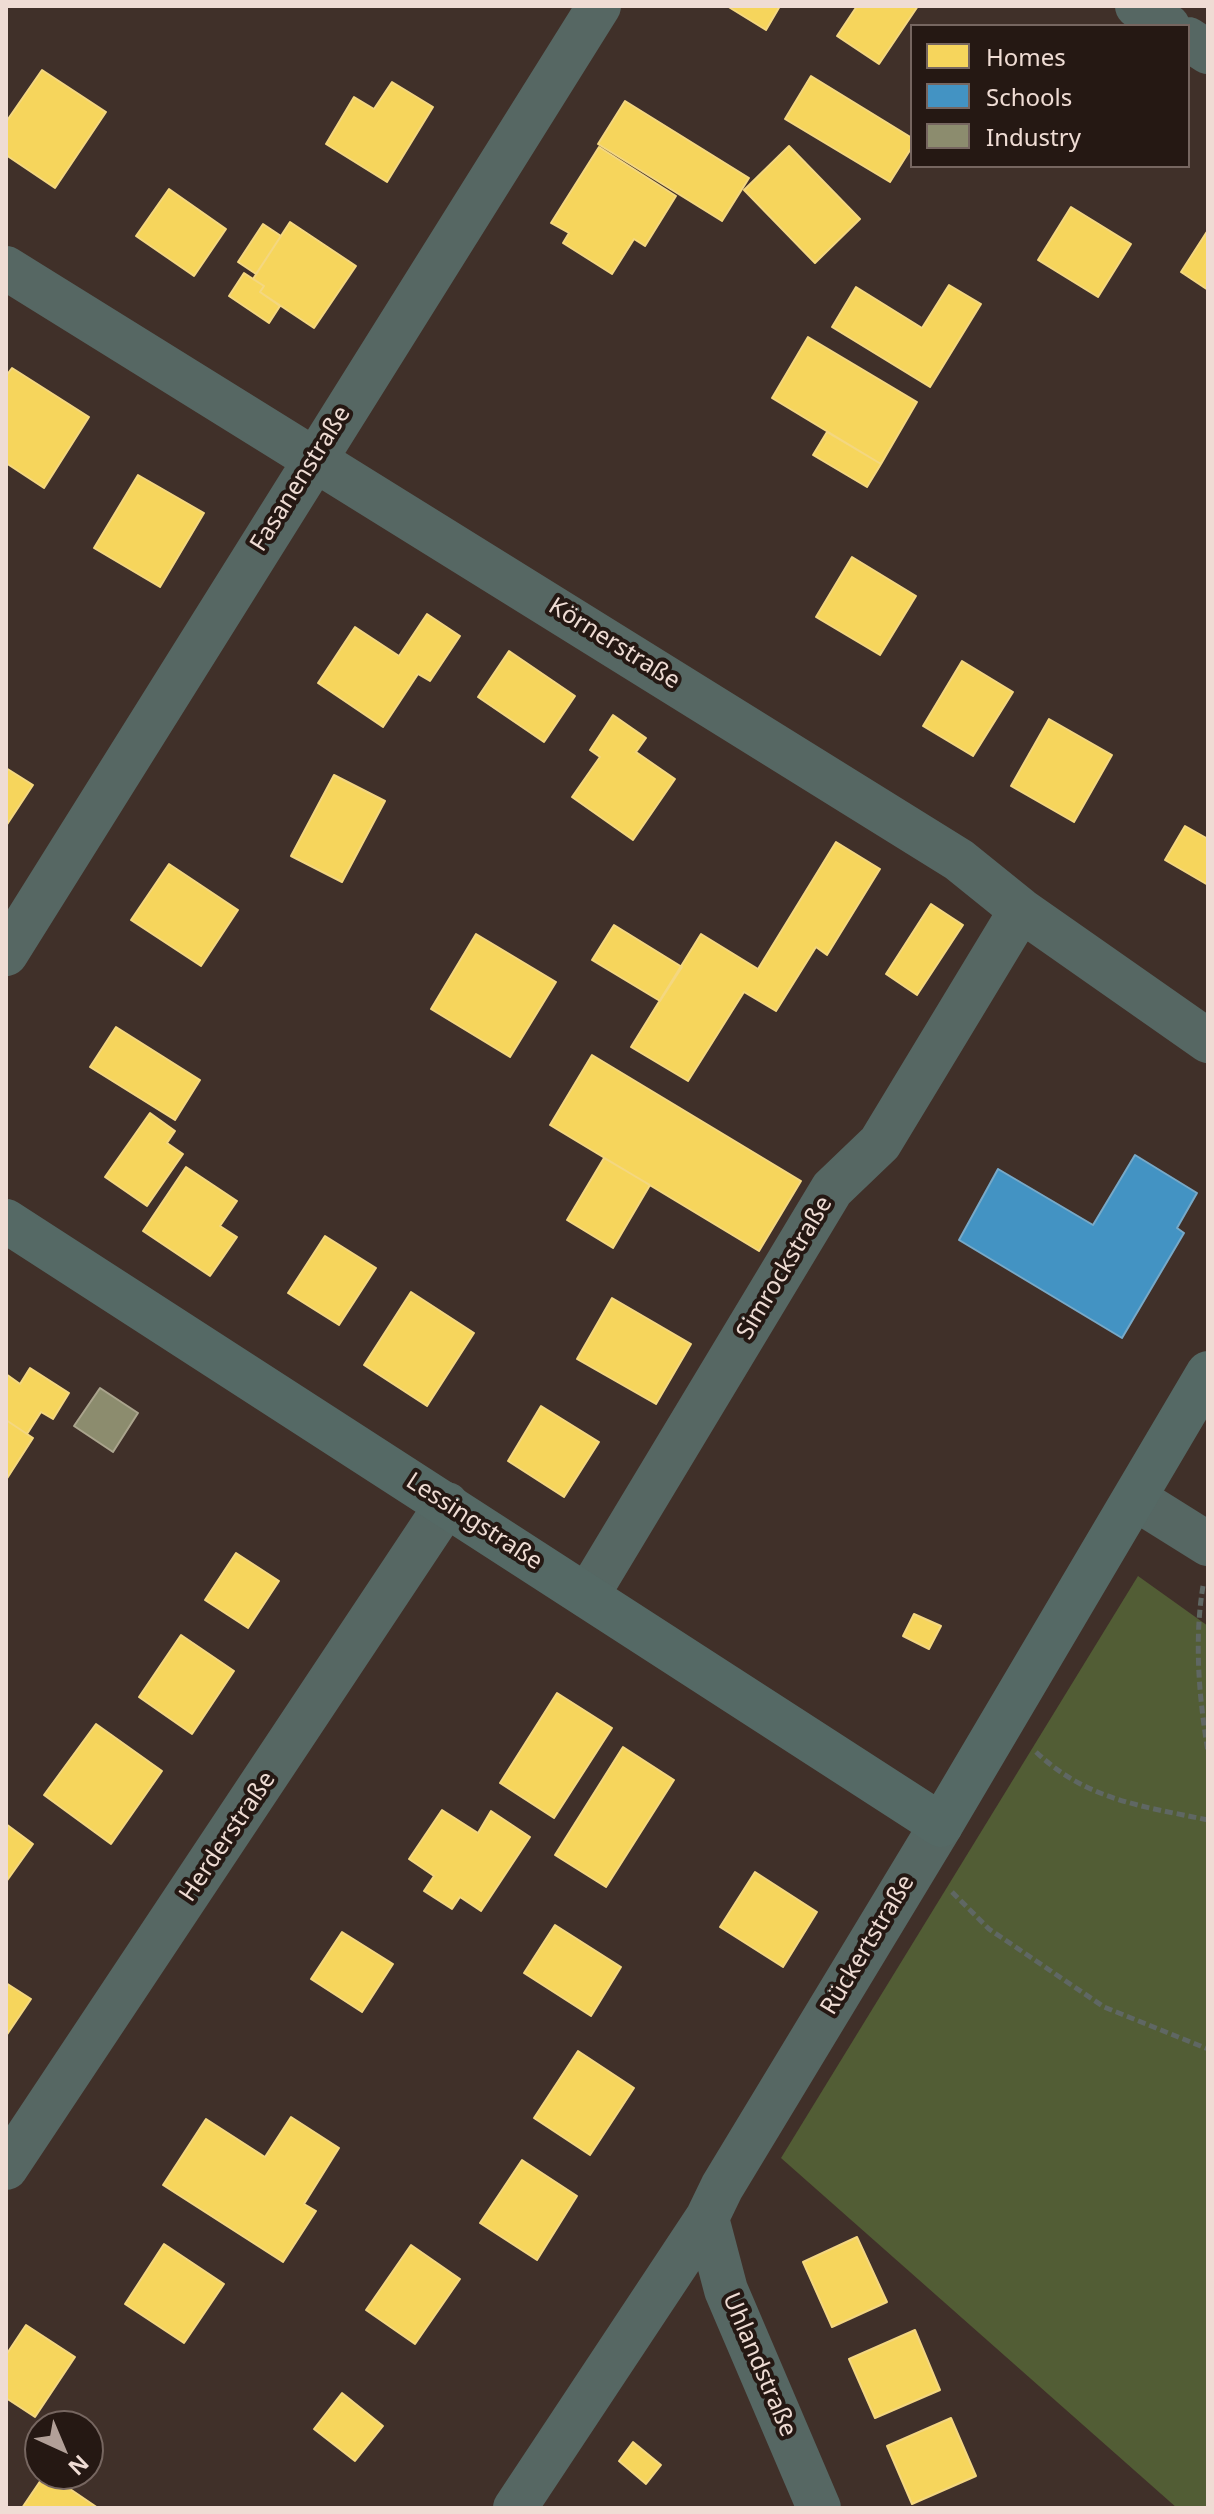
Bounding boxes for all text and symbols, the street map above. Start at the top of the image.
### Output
legend [910,24,1190,168]
text: Homes [986,40,1066,73]
text: Schools [986,80,1072,113]
text: Industry [986,120,1081,153]
street label: Fasanenstraße [245,401,357,557]
street label: Körnerstraße [543,592,685,696]
street label: Simrockstraße [731,1191,839,1345]
street label: Lessingstraße [400,1467,548,1577]
street label: Herderstraße [174,1766,282,1908]
street label: Rückertstraße [815,1870,921,2020]
street label: Uhlandstraße [716,2289,802,2441]
north arrow [24,2410,104,2490]
text: N [62,2449,96,2483]

